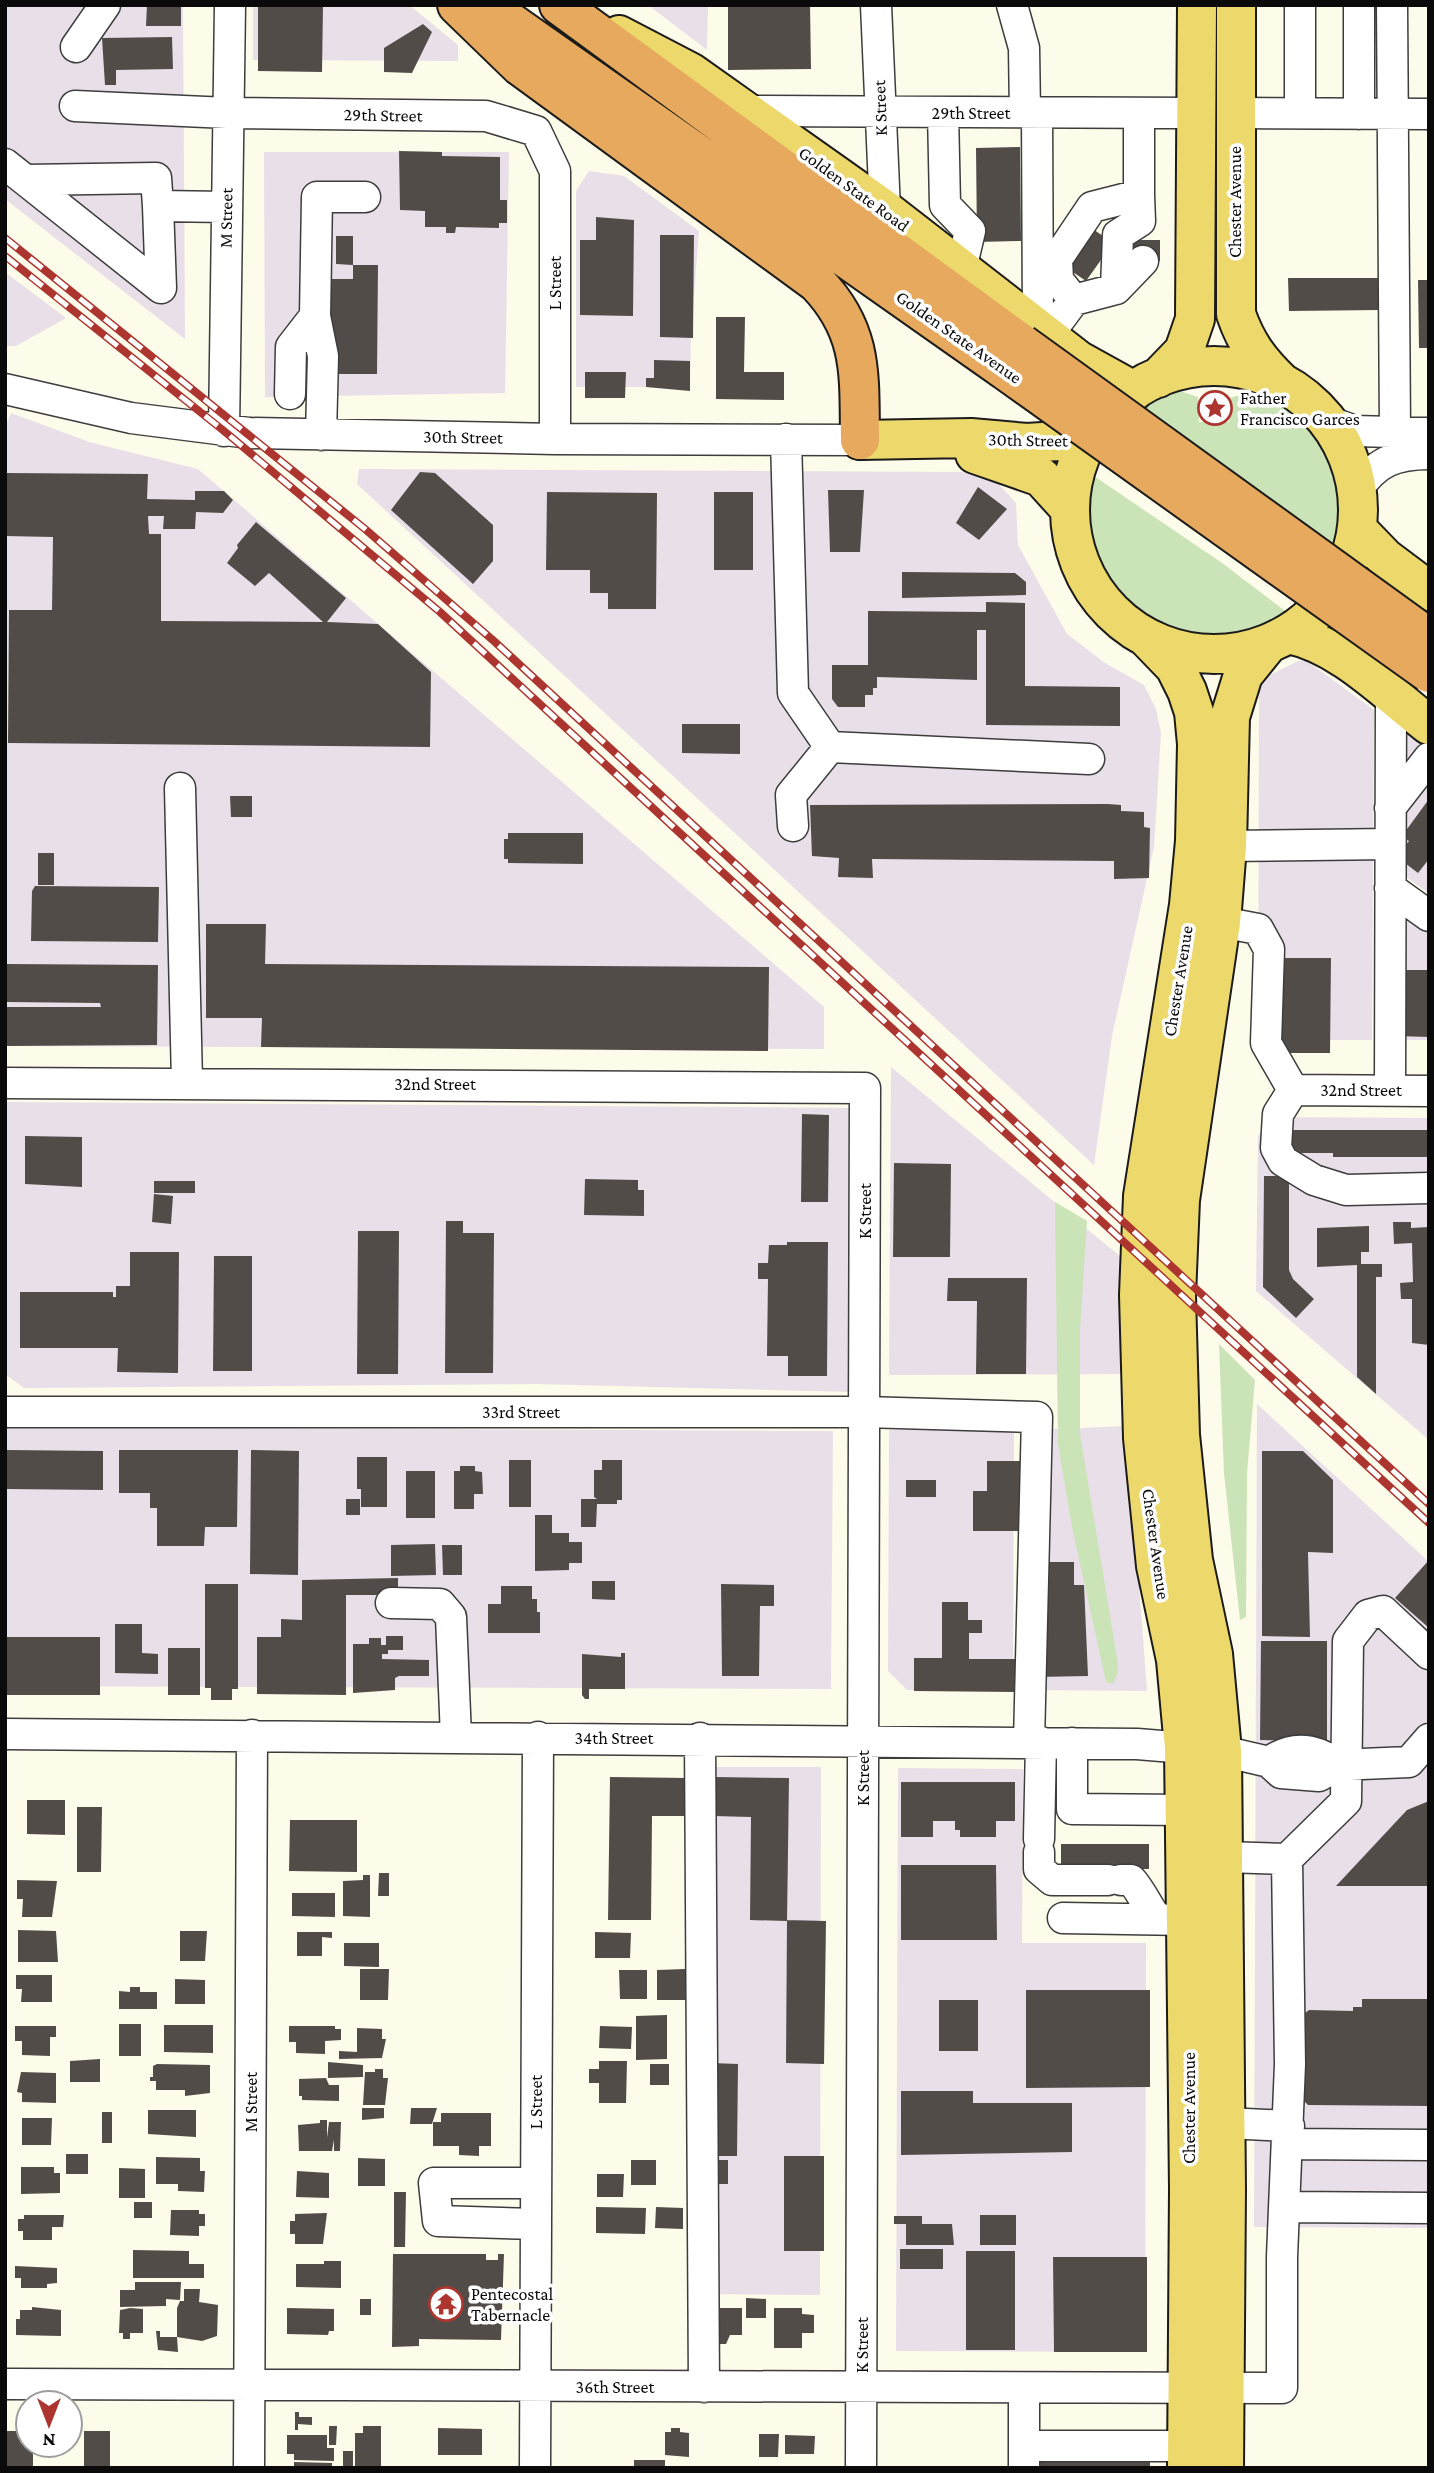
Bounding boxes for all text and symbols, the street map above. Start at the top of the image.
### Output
street label: K Street [869,79,891,136]
street label: 29th Street [932,103,1011,123]
street label: 29th Street [343,104,424,126]
street label: Golden State Road [795,142,914,236]
street label: Chester Avenue [1225,146,1245,258]
street label: M Street [215,187,237,248]
street label: L Street [545,255,565,310]
street label: Golden State Avenue [893,286,1026,388]
place label: Father Francisco Garces [1240,388,1360,429]
place icon: Father Francisco Garces [1196,389,1234,427]
street label: 30th Street [423,426,504,448]
street label: 30th Street [988,429,1069,451]
street label: Chester Avenue [1159,924,1197,1038]
street label: 32nd Street [394,1074,477,1094]
street label: 32nd Street [1320,1080,1403,1100]
street label: K Street [855,1182,875,1239]
street label: 33rd Street [482,1402,561,1422]
street label: Chester Avenue [1138,1487,1174,1601]
street label: 34th Street [575,1728,654,1748]
street label: K Street [853,1749,873,1806]
street label: Chester Avenue [1179,2052,1199,2164]
street label: M Street [241,2071,261,2132]
street label: L Street [526,2074,546,2129]
place label: Pentecostal Tabernacle [471,2284,554,2325]
temple icon: Pentecostal Tabernacle [427,2285,465,2323]
street label: K Street [852,2316,872,2373]
street label: 36th Street [576,2377,655,2397]
north arrow [14,2389,84,2459]
text: N [42,2430,55,2451]

